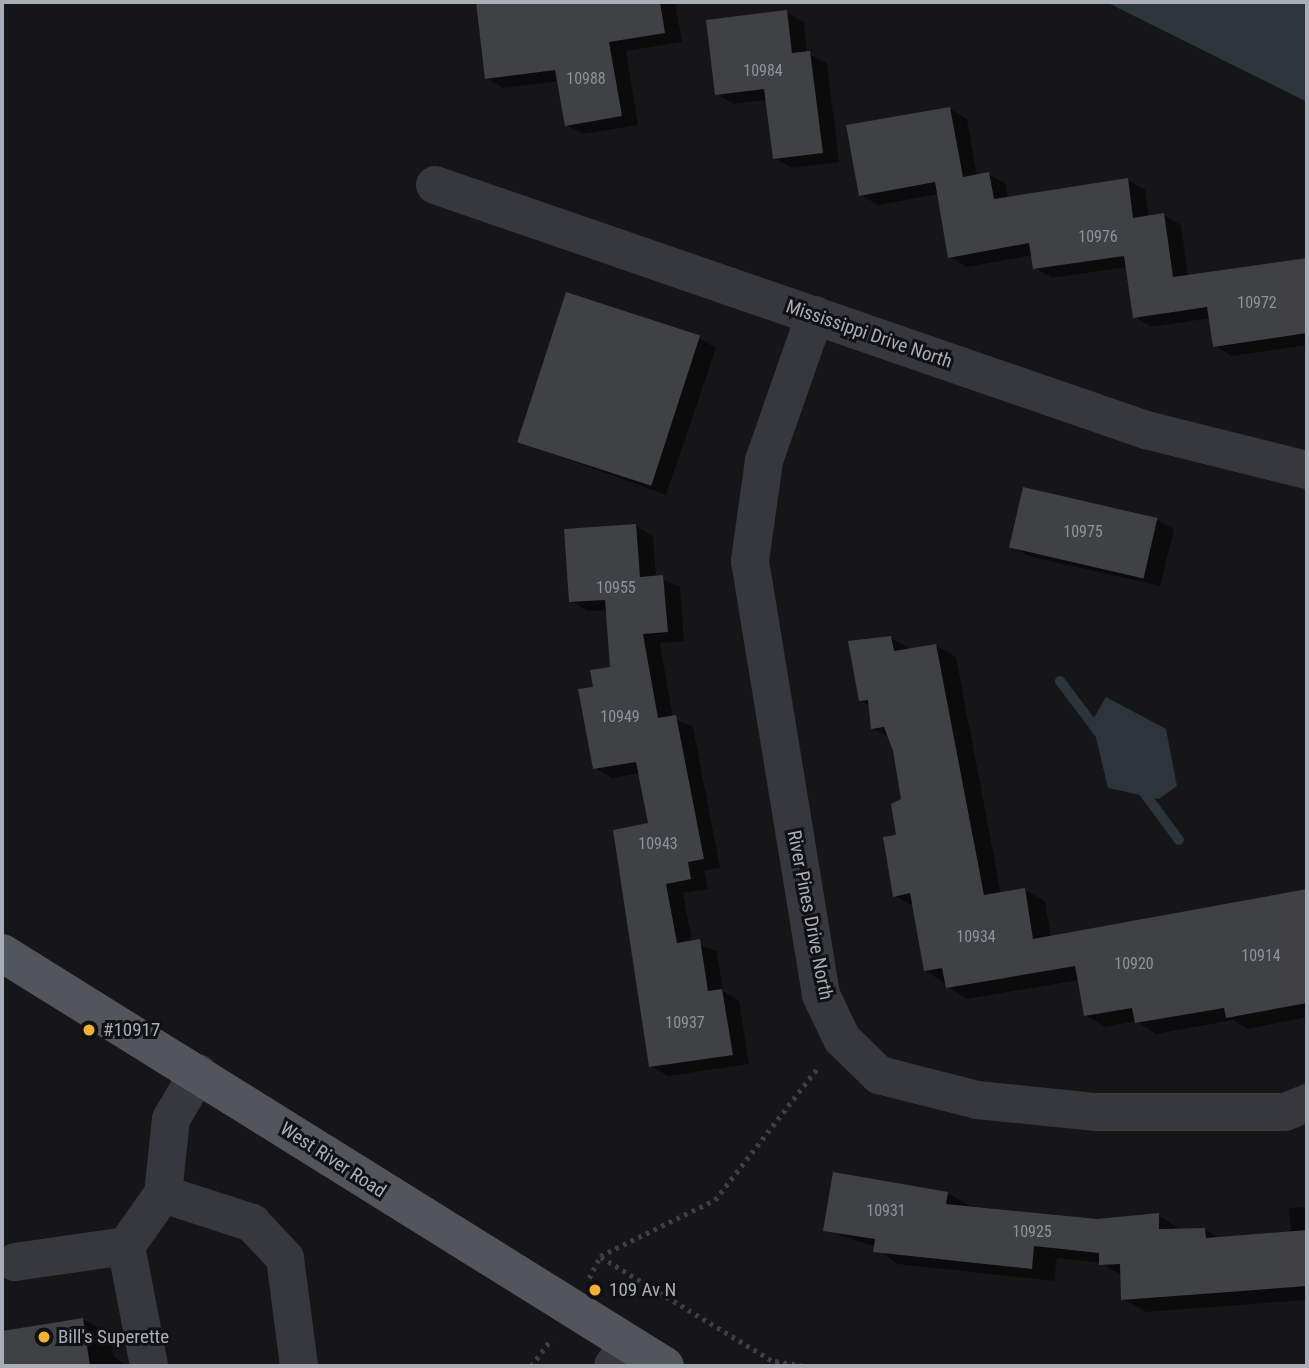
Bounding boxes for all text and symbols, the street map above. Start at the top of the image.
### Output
house number: 10984 [743,61,783,81]
house number: 10988 [566,69,606,89]
house number: 10976 [1078,227,1118,247]
house number: 10972 [1237,293,1277,313]
street label: Mississippi Drive North [783,295,955,373]
house number: 10975 [1063,522,1103,542]
house number: 10955 [596,578,636,598]
house number: 10949 [600,707,640,727]
street label: River Pines Drive North [782,828,838,1002]
house number: 10943 [638,834,678,854]
house number: 10934 [956,927,996,947]
house number: 10914 [1241,946,1281,966]
house number: 10920 [1114,954,1154,974]
house number: 10937 [665,1013,705,1033]
place label: #10917 [103,1019,160,1041]
marker: #10917 [81,1022,97,1038]
street label: West River Road [276,1117,390,1203]
house number: 10931 [866,1201,906,1221]
house number: 10925 [1012,1222,1052,1242]
place label: 109 Av N [609,1279,676,1301]
marker: 109 Av N [587,1282,603,1298]
place label: Bill's Superette [58,1326,169,1348]
marker: Bill's Superette [36,1329,52,1345]

